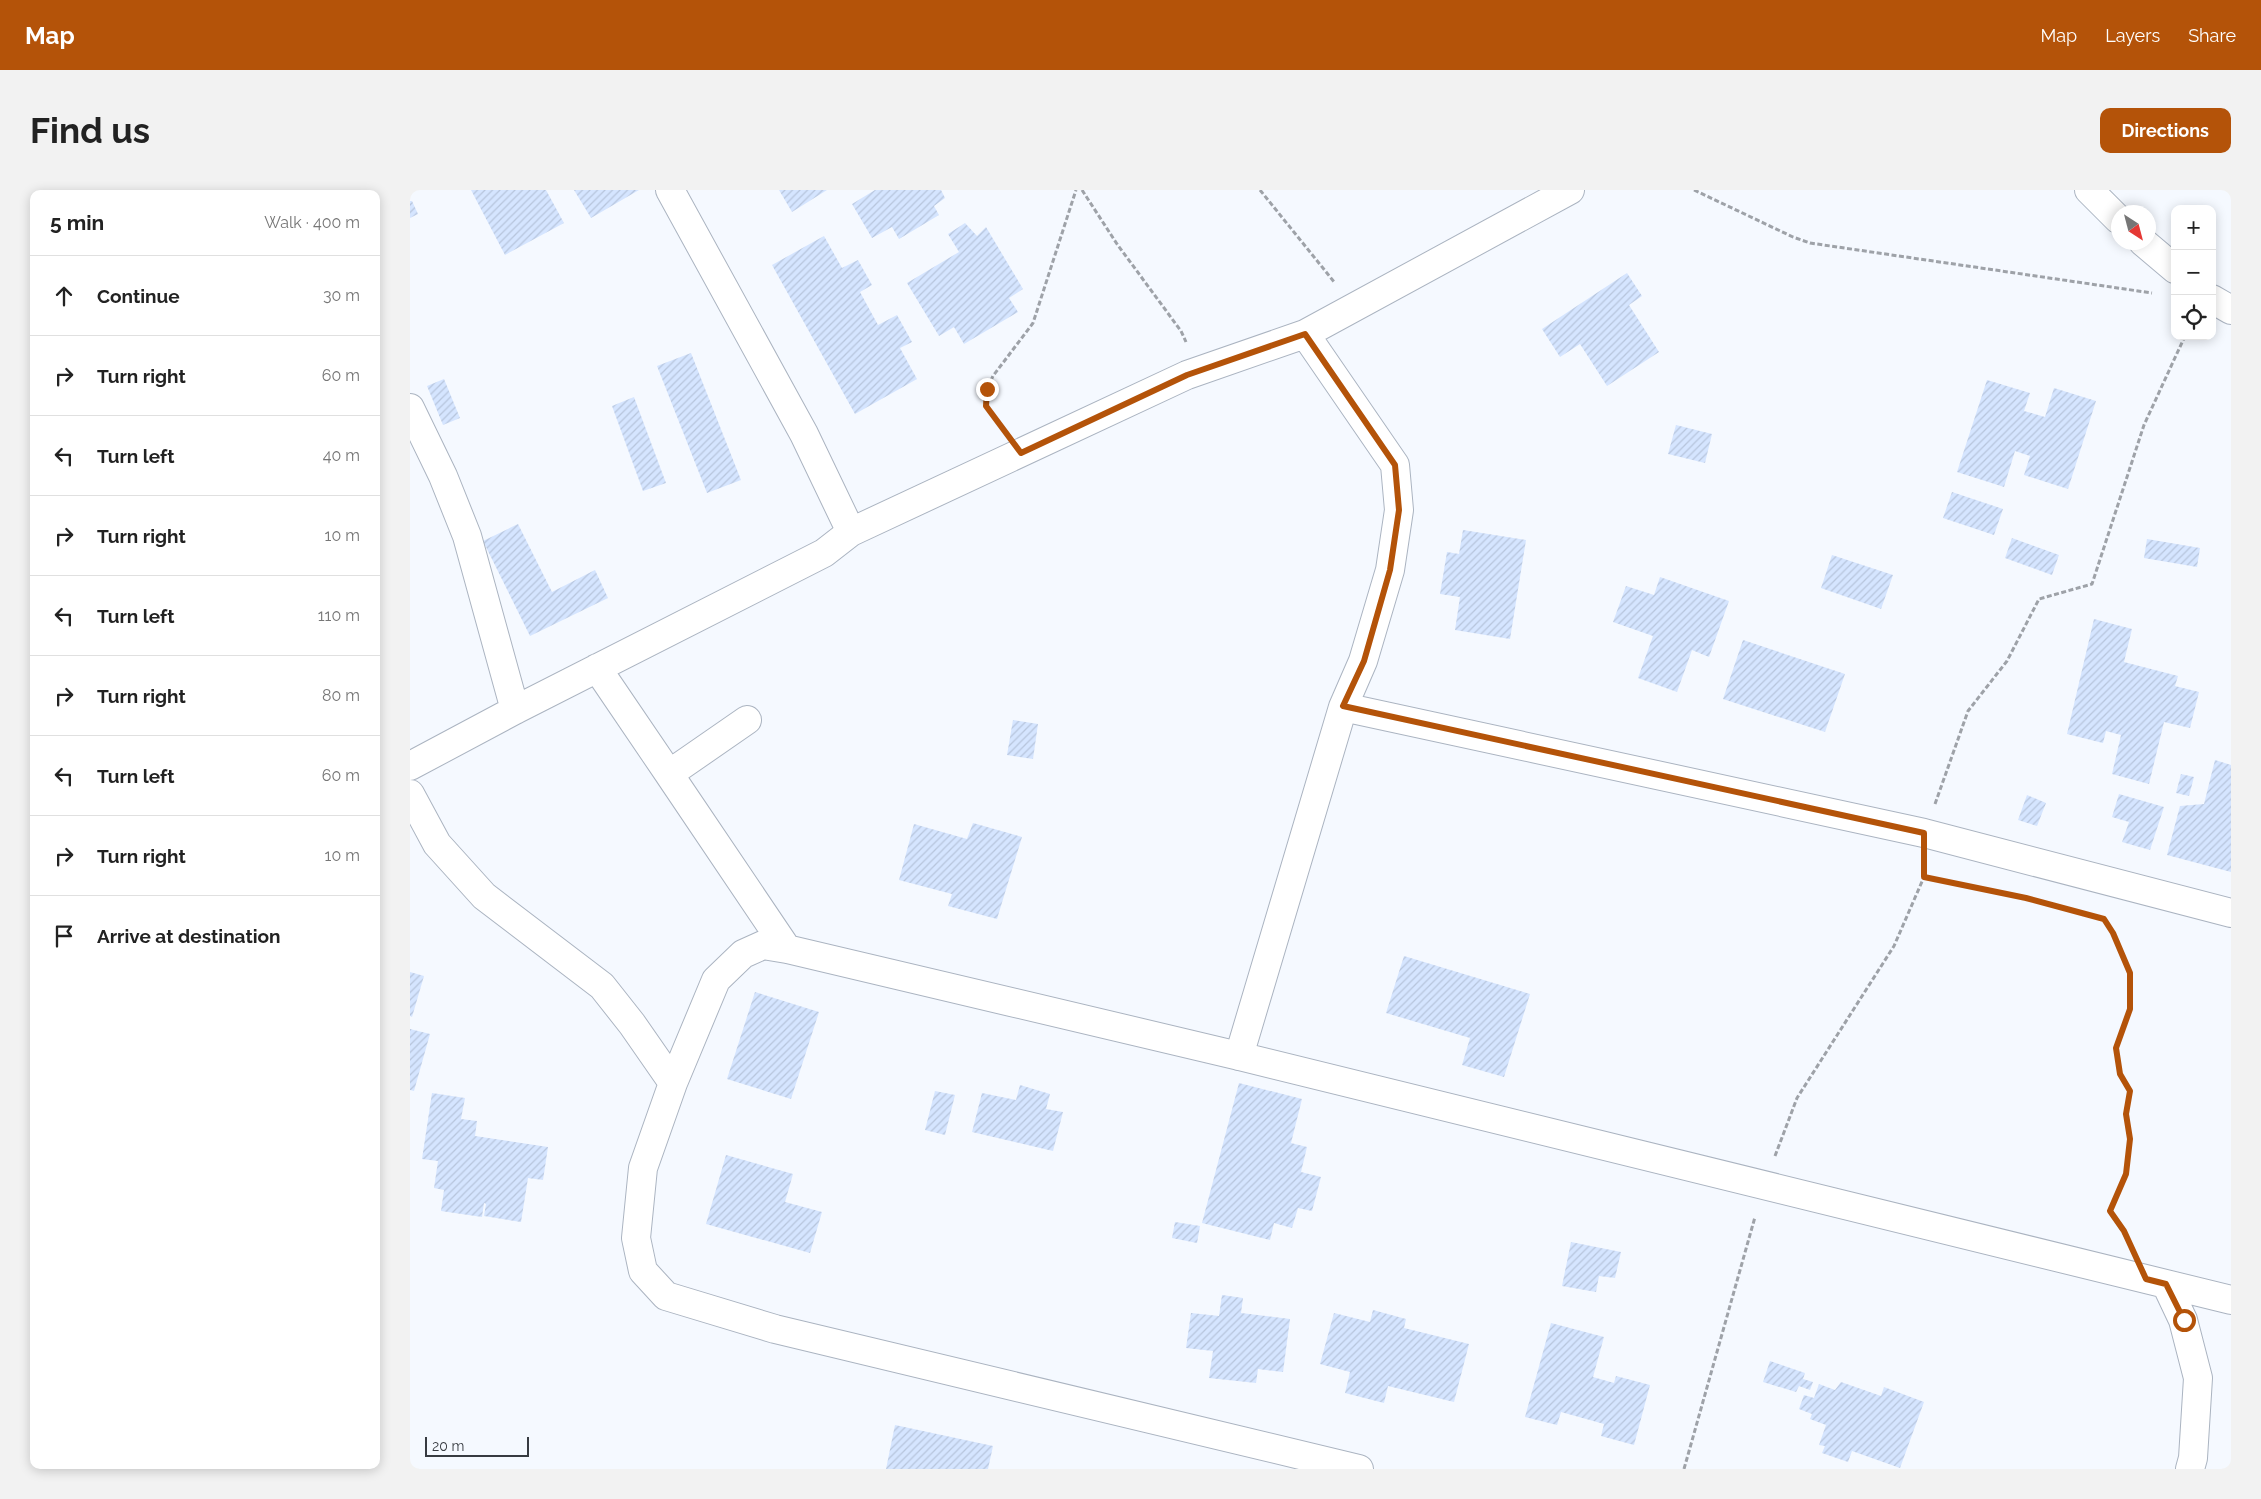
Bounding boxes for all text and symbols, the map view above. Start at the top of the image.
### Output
text: Map [25,21,75,50]
text: Map [2041,25,2077,46]
text: Layers [2105,25,2160,46]
text: Share [2188,25,2236,46]
button: Directions [2100,108,2231,153]
text: Find us [30,110,150,151]
north arrow [2111,205,2156,250]
map controls [2171,205,2216,340]
button: + [2171,205,2216,250]
text: 5 min [50,210,104,235]
text: Walk · 400 m [264,213,360,232]
button: − [2171,250,2216,295]
icon: ahead [50,282,78,310]
text: Continue [97,285,180,307]
text: 30 m [323,286,360,305]
button: locate [2171,295,2216,340]
icon: right [50,362,78,390]
text: Turn right [97,365,186,387]
text: 60 m [322,366,360,385]
route end [976,378,999,401]
icon: left [50,442,78,470]
text: Turn left [97,445,174,467]
text: 40 m [323,446,360,465]
icon: right [50,522,78,550]
text: Turn right [97,525,186,547]
text: 10 m [325,526,360,545]
icon: left [50,602,78,630]
text: Turn left [97,605,174,627]
text: 110 m [318,606,360,625]
icon: right [50,682,78,710]
text: Turn right [97,685,186,707]
text: 80 m [322,686,360,705]
icon: left [50,762,78,790]
text: Turn left [97,765,174,787]
text: 60 m [322,766,360,785]
icon: right [50,842,78,870]
text: Turn right [97,845,186,867]
text: 10 m [325,846,360,865]
icon: arrive [50,922,78,950]
text: Arrive at destination [97,925,281,947]
route start [2173,1309,2196,1332]
scale bar [425,1434,529,1457]
text: 20 m [432,1438,464,1454]

